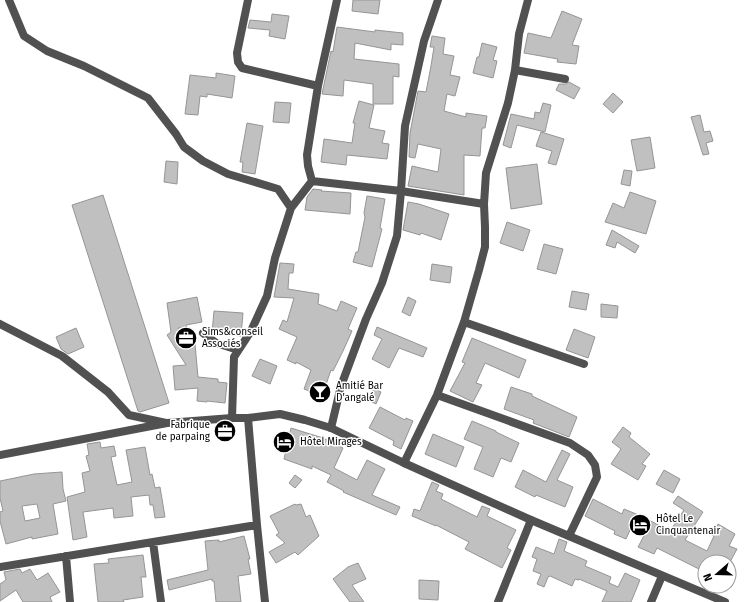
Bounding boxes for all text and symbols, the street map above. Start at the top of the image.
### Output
office icon: Sims&conseil Associés [173,325,199,351]
place label: Sims&conseil Associés [202,326,263,350]
bar icon: Amitié Bar D’angalé [307,379,333,405]
place label: Amitié Bar D’angalé [336,380,383,404]
office icon: Fabrique de parpaing [212,418,238,444]
place label: Fabrique de parpaing [156,419,211,443]
hotel icon: Hôtel Mirages [271,429,297,455]
place label: Hôtel Mirages [300,436,362,448]
hotel icon: Hôtel Le Cinquantenair [627,512,653,538]
place label: Hôtel Le Cinquantenair [656,513,720,537]
north arrow [697,554,737,594]
text: N [701,572,715,583]

